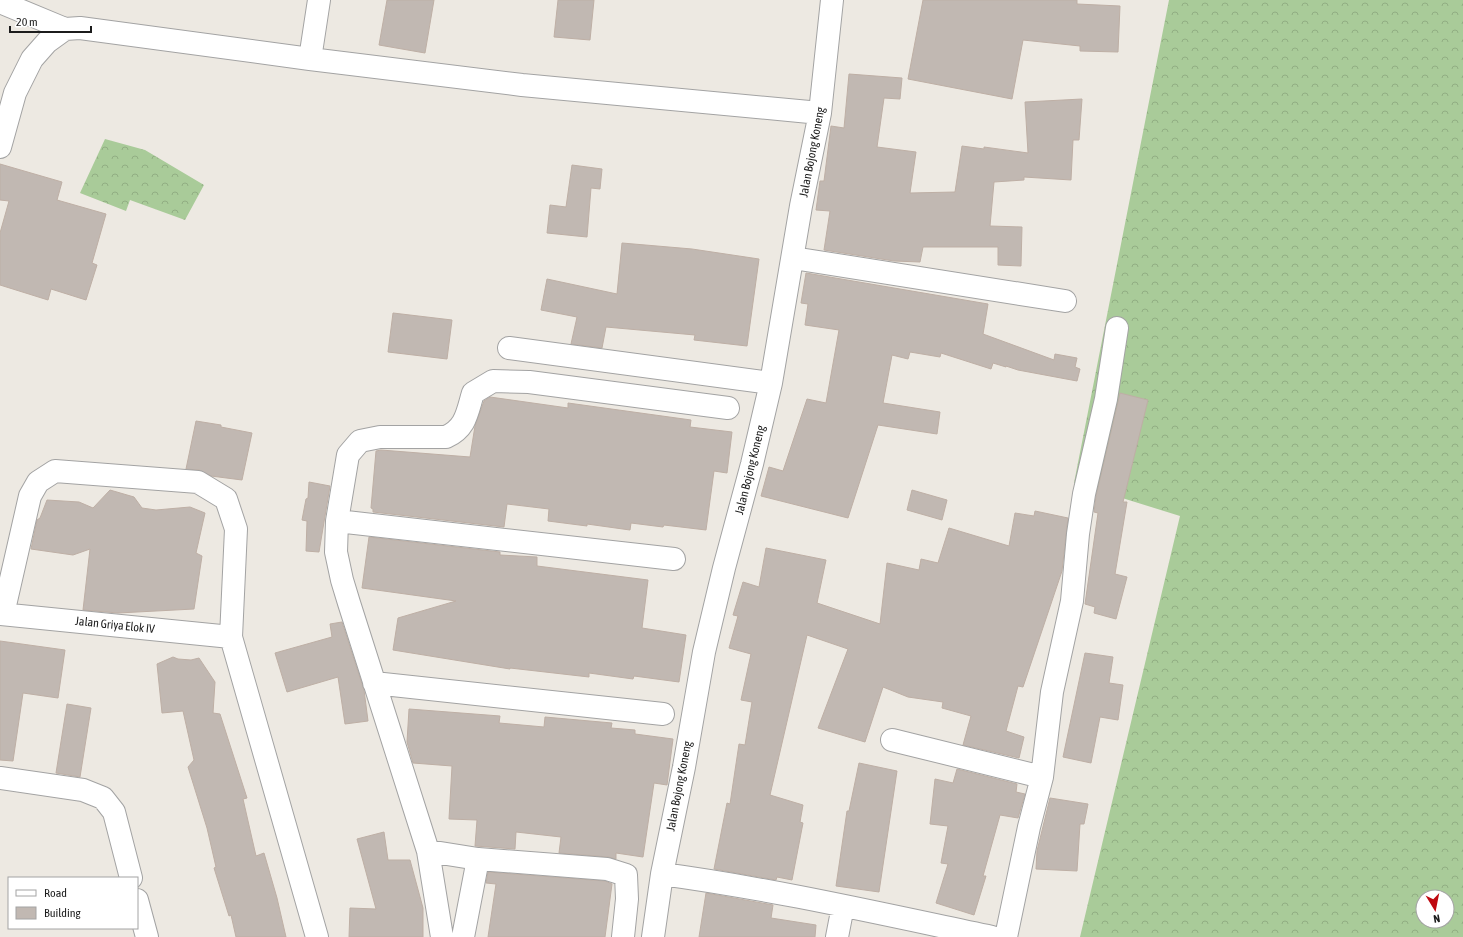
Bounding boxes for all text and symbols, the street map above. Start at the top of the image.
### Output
scale bar [10,8,91,34]
text: 20 m [16,15,38,29]
street label: Jalan Bojong Koneng [796,105,828,198]
street label: Jalan Bojong Koneng [732,423,768,516]
street label: Jalan Griya Elok IV [74,614,156,636]
street label: Jalan Bojong Koneng [663,739,695,832]
legend [8,877,138,929]
text: Road [44,886,67,900]
north arrow [1415,889,1455,929]
text: Building [44,906,82,920]
text: N [1432,912,1441,925]

